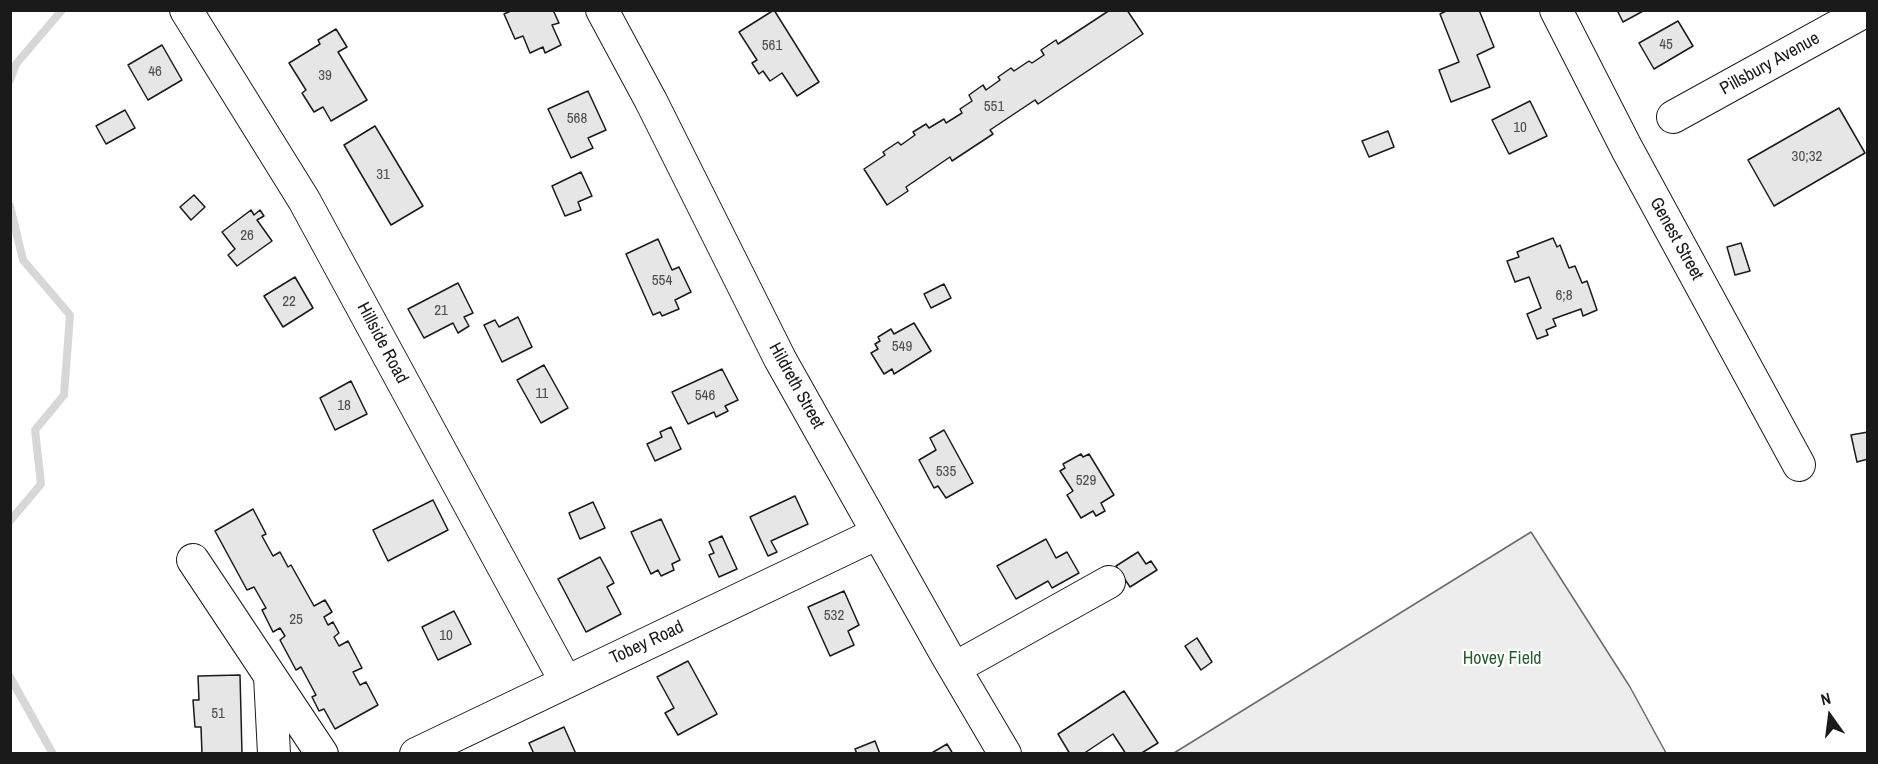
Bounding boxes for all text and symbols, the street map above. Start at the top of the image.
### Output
street label: Pillsbury Avenue [1716,28,1824,100]
house number: 45 [1659,36,1673,54]
house number: 561 [762,37,782,55]
house number: 46 [148,63,162,81]
house number: 39 [318,67,332,85]
house number: 551 [984,98,1004,116]
house number: 568 [567,110,587,128]
house number: 10 [1513,119,1527,137]
house number: 30;32 [1792,148,1822,166]
house number: 31 [376,166,390,184]
street label: Genest Street [1644,194,1708,284]
house number: 26 [240,227,254,245]
house number: 554 [652,272,672,290]
house number: 6;8 [1555,287,1573,305]
house number: 22 [282,293,296,311]
street label: Hillside Road [352,299,412,387]
house number: 21 [434,302,448,320]
house number: 549 [892,338,912,356]
street label: Hildreth Street [763,339,829,433]
house number: 11 [536,385,548,403]
house number: 546 [695,387,715,405]
house number: 18 [337,397,351,415]
house number: 535 [936,463,956,481]
house number: 529 [1076,472,1096,490]
house number: 532 [824,607,844,625]
house number: 25 [289,611,303,629]
street label: Tobey Road [607,617,687,669]
house number: 10 [439,627,453,645]
park label: Hovey Field [1463,648,1541,670]
north arrow [1800,686,1860,746]
text: N [1818,687,1833,710]
house number: 51 [211,705,225,723]

